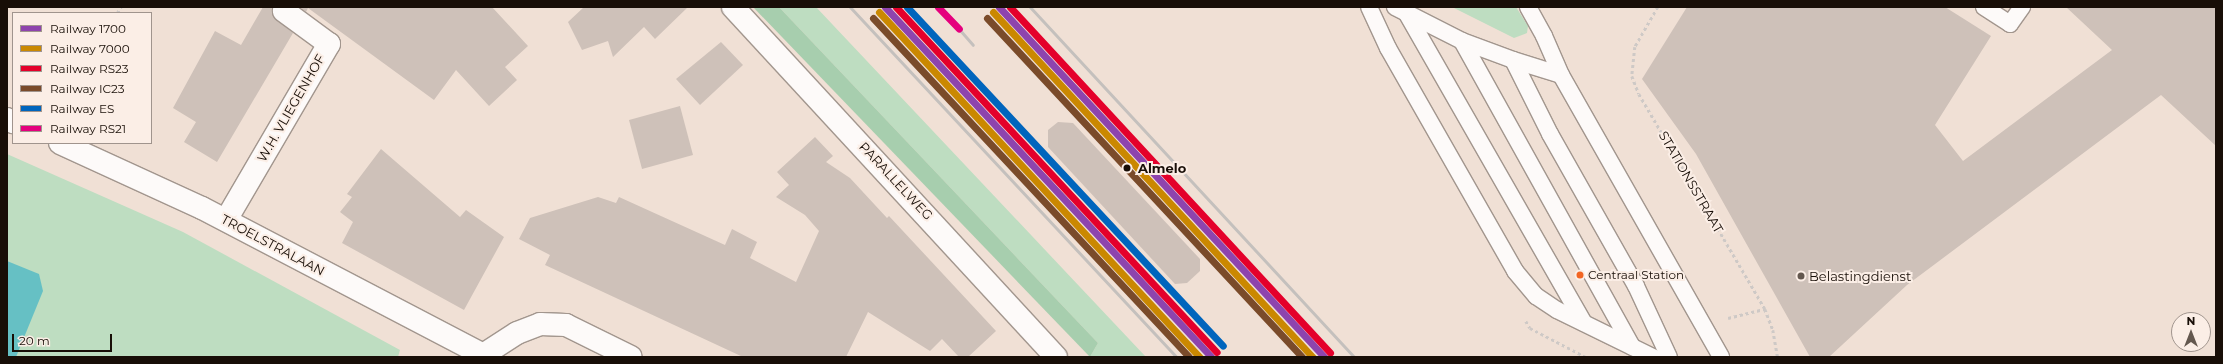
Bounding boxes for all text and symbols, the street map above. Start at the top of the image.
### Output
legend [12,12,152,144]
text: Railway 1700 [50,21,126,36]
text: Railway 7000 [50,41,130,56]
street label: W.H. VLIEGENHOF [254,51,328,165]
text: Railway RS23 [50,61,129,76]
text: Railway IC23 [50,81,125,96]
text: Railway ES [50,101,114,116]
text: Railway RS21 [50,121,126,136]
street label: STATIONSSTRAAT [1655,128,1727,236]
street label: PARALLELWEG [856,139,936,223]
place label: Almelo [1138,160,1186,176]
marker: Almelo [1120,161,1134,175]
street label: TROELSTRALAAN [219,211,327,279]
place label: Centraal Station [1588,268,1684,282]
place label: Belastingdienst [1809,268,1911,284]
marker: Centraal Station [1575,270,1585,280]
marker: Belastingdienst [1796,271,1806,281]
north arrow [2171,312,2211,352]
text: N [2187,314,2195,328]
scale bar [14,326,114,352]
text: 20 m [19,333,50,348]

